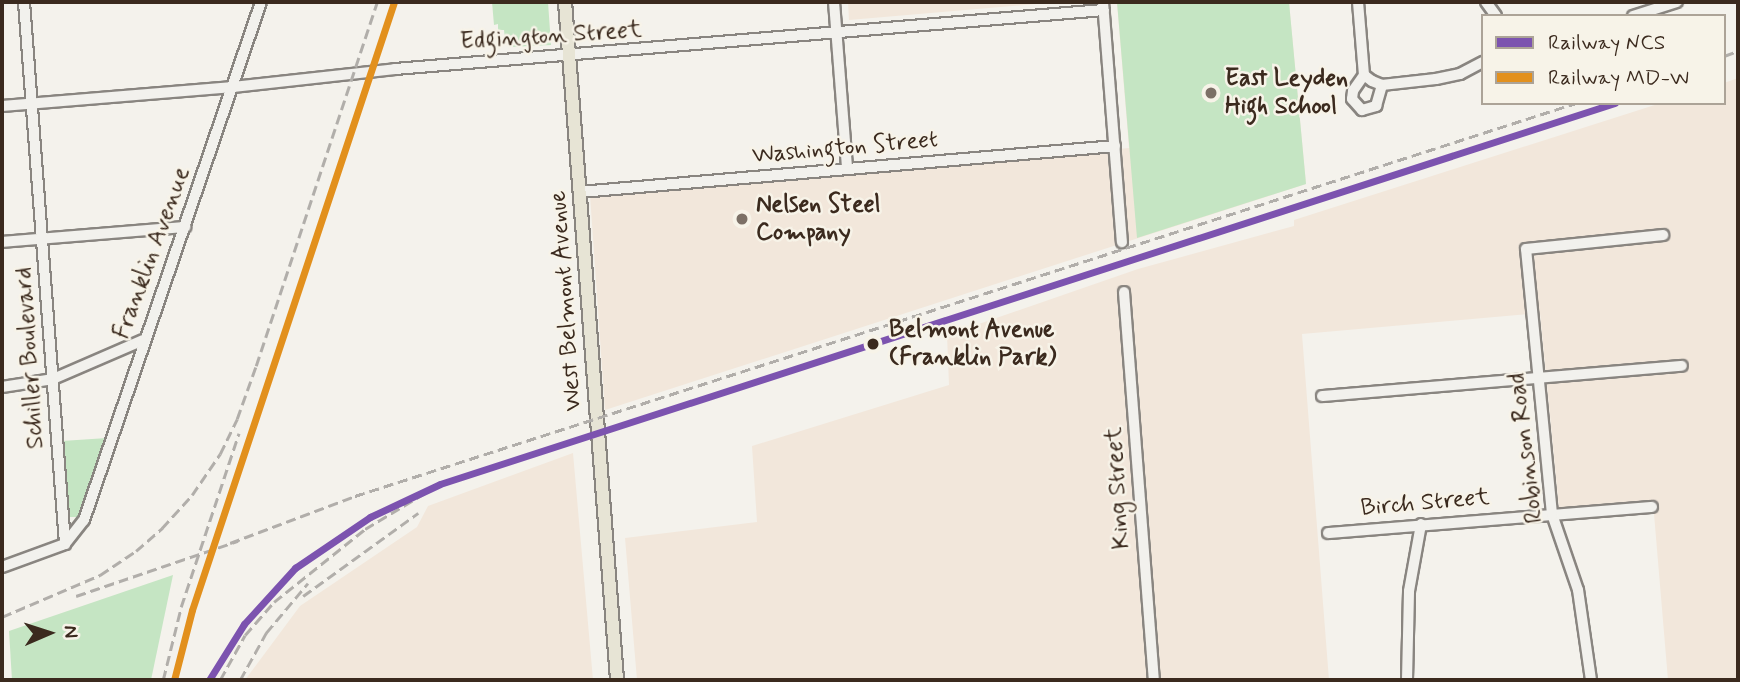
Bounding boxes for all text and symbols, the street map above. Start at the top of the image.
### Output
legend [1481,14,1726,105]
street label: Edgington Street [459,15,643,57]
text: Railway NCS [1548,29,1665,57]
text: Railway MD-W [1548,64,1689,92]
place label: East Leyden High School [1225,65,1348,121]
marker: East Leyden High School [1203,85,1219,101]
street label: Washington Street [749,125,941,171]
street label: Franklin Avenue [109,166,195,340]
street label: West Belmont Avenue [544,187,588,415]
place label: Nelsen Steel Company [756,191,878,247]
marker: Nelsen Steel Company [734,211,750,227]
street label: Schiller Boulevard [9,268,51,448]
place label: Belmont Avenue (Franklin Park) [889,316,1060,372]
marker: Belmont Avenue (Franklin Park) [863,334,883,354]
street label: Robinson Road [1503,372,1549,524]
street label: King Street [1099,426,1137,550]
street label: Birch Street [1359,483,1491,523]
north arrow [14,598,84,668]
text: N [58,625,83,639]

